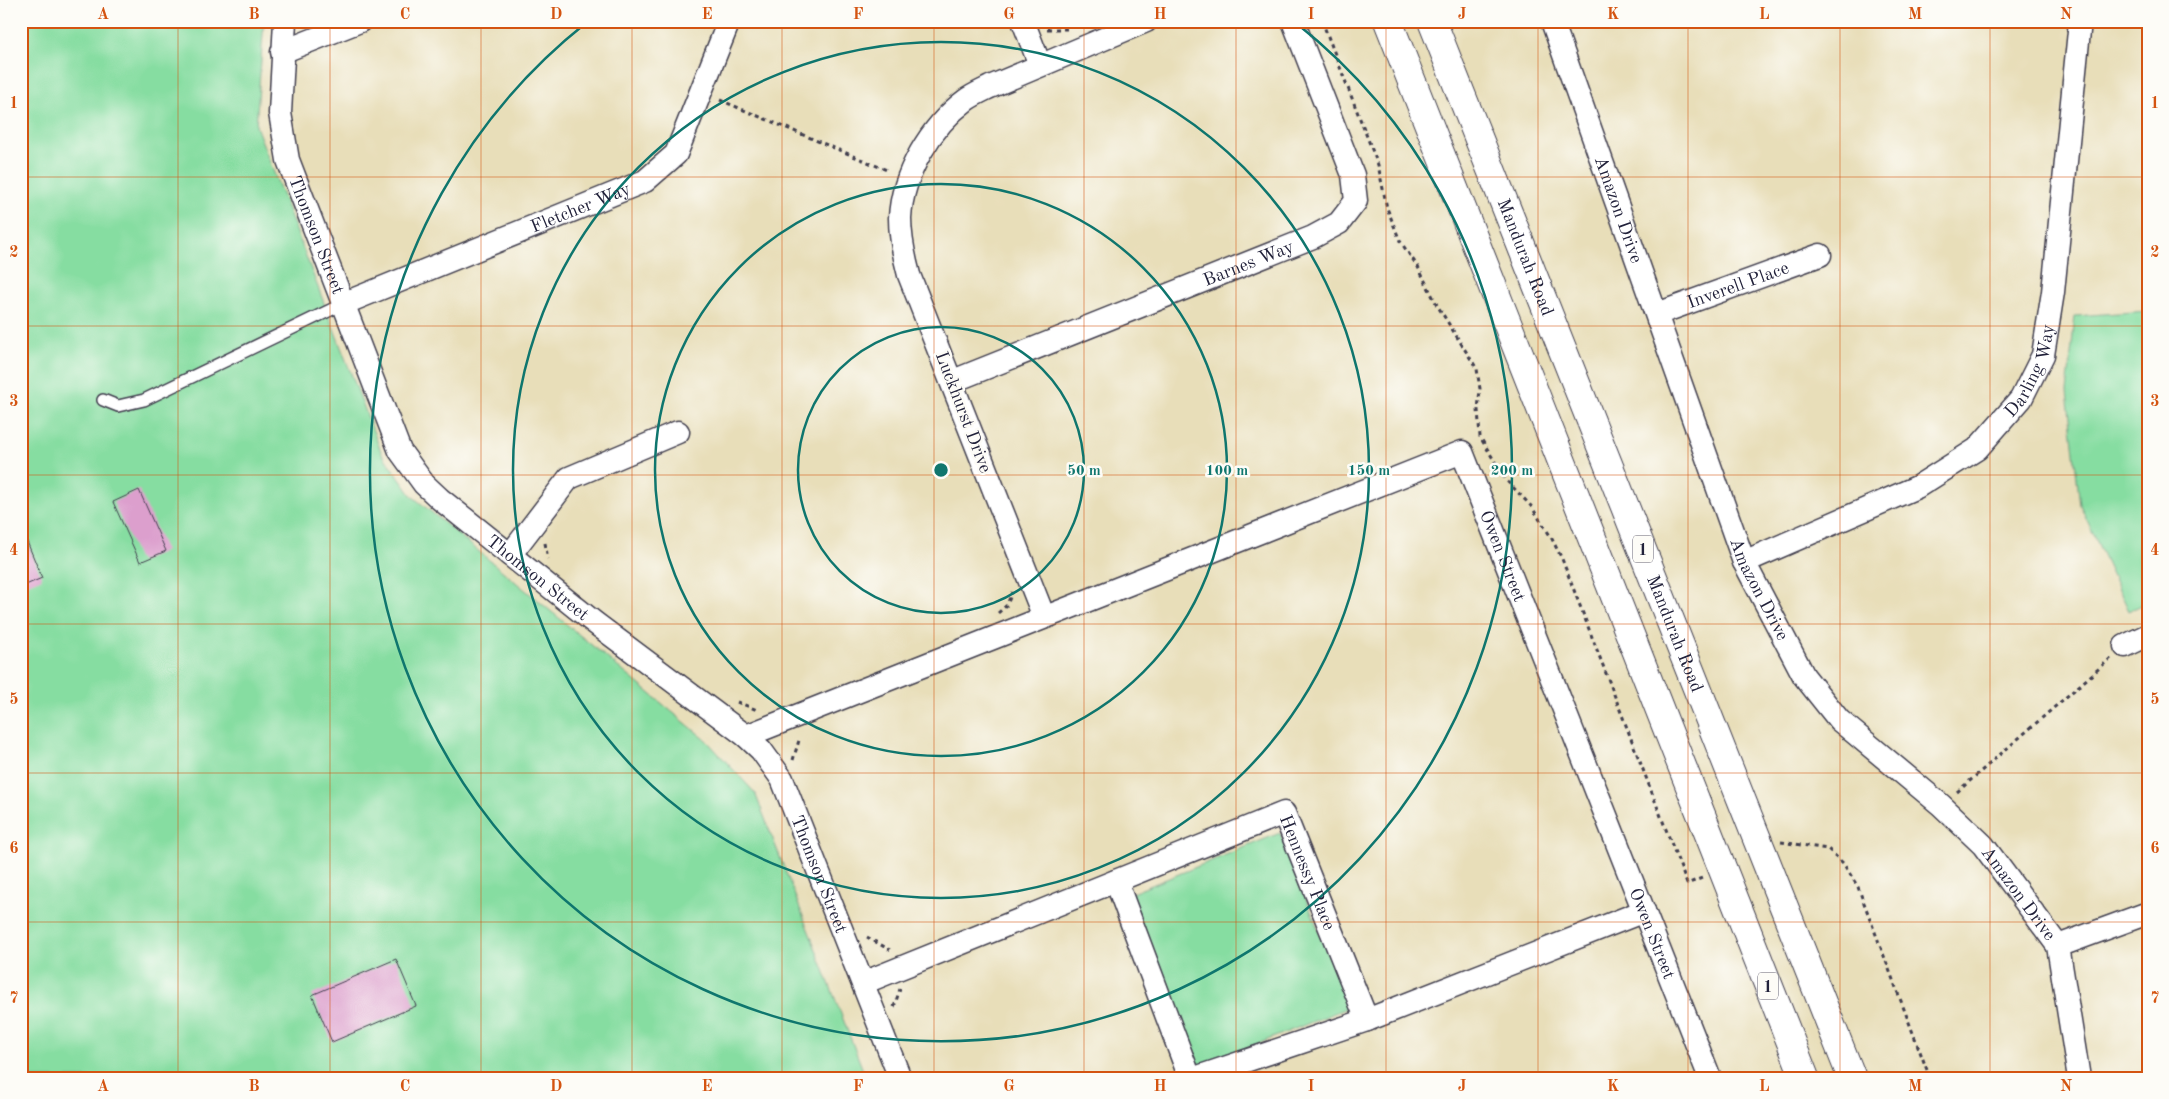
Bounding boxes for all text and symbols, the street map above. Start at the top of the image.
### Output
text: A [97,7,109,23]
text: B [248,7,260,23]
text: C [400,7,410,23]
text: D [550,7,562,23]
text: E [701,7,713,23]
text: F [853,7,864,23]
text: G [1003,7,1015,23]
text: H [1153,7,1167,23]
text: I [1307,7,1315,23]
text: J [1458,7,1467,23]
text: K [1607,7,1619,23]
text: L [1759,7,1770,23]
text: M [1908,7,1922,23]
text: N [2060,7,2073,23]
text: 1 [9,96,19,112]
text: 1 [2150,96,2160,112]
street label: Amazon Drive [1591,154,1645,266]
street label: Thomson Street [285,174,347,297]
street label: Fletcher Way [528,180,634,237]
street label: Mandurah Road [1494,196,1556,318]
street label: Barnes Way [1201,238,1297,290]
text: 2 [9,245,19,261]
text: 2 [2150,245,2160,261]
street label: Inverell Place [1685,259,1791,312]
street label: Darling Way [2001,323,2058,421]
street label: Luckhurst Drive [932,349,994,475]
text: 3 [9,394,19,410]
text: 3 [2150,394,2160,410]
centre of rings [932,461,950,479]
text: 50 m [1067,464,1101,479]
text: 100 m [1206,464,1248,479]
text: 150 m [1348,464,1390,479]
text: 200 m [1491,464,1533,479]
street label: Owen Street [1476,508,1528,604]
street label: Thomson Street [483,532,592,624]
road number: 1 [1633,536,1653,562]
street label: Amazon Drive [1726,536,1792,644]
text: 4 [9,543,19,559]
text: 4 [2150,543,2160,559]
street label: Mandurah Road [1643,573,1706,695]
text: 5 [9,692,19,708]
text: 5 [2150,692,2160,708]
street label: Hennessy Place [1276,812,1338,933]
street label: Thomson Street [787,813,850,936]
text: 6 [9,841,19,857]
text: 6 [2150,841,2160,857]
street label: Amazon Drive [1977,844,2059,944]
street label: Owen Street [1626,886,1678,982]
road number: 1 [1758,972,1778,999]
text: 7 [9,991,19,1007]
text: 7 [2150,991,2160,1007]
text: A [97,1079,109,1095]
text: B [248,1079,260,1095]
text: C [400,1079,410,1095]
text: D [550,1079,562,1095]
text: E [701,1079,713,1095]
text: F [853,1079,864,1095]
text: G [1003,1079,1015,1095]
text: H [1153,1079,1167,1095]
text: I [1307,1079,1315,1095]
text: J [1458,1079,1467,1095]
text: K [1607,1079,1619,1095]
text: L [1759,1079,1770,1095]
text: M [1908,1079,1922,1095]
text: N [2060,1079,2073,1095]

